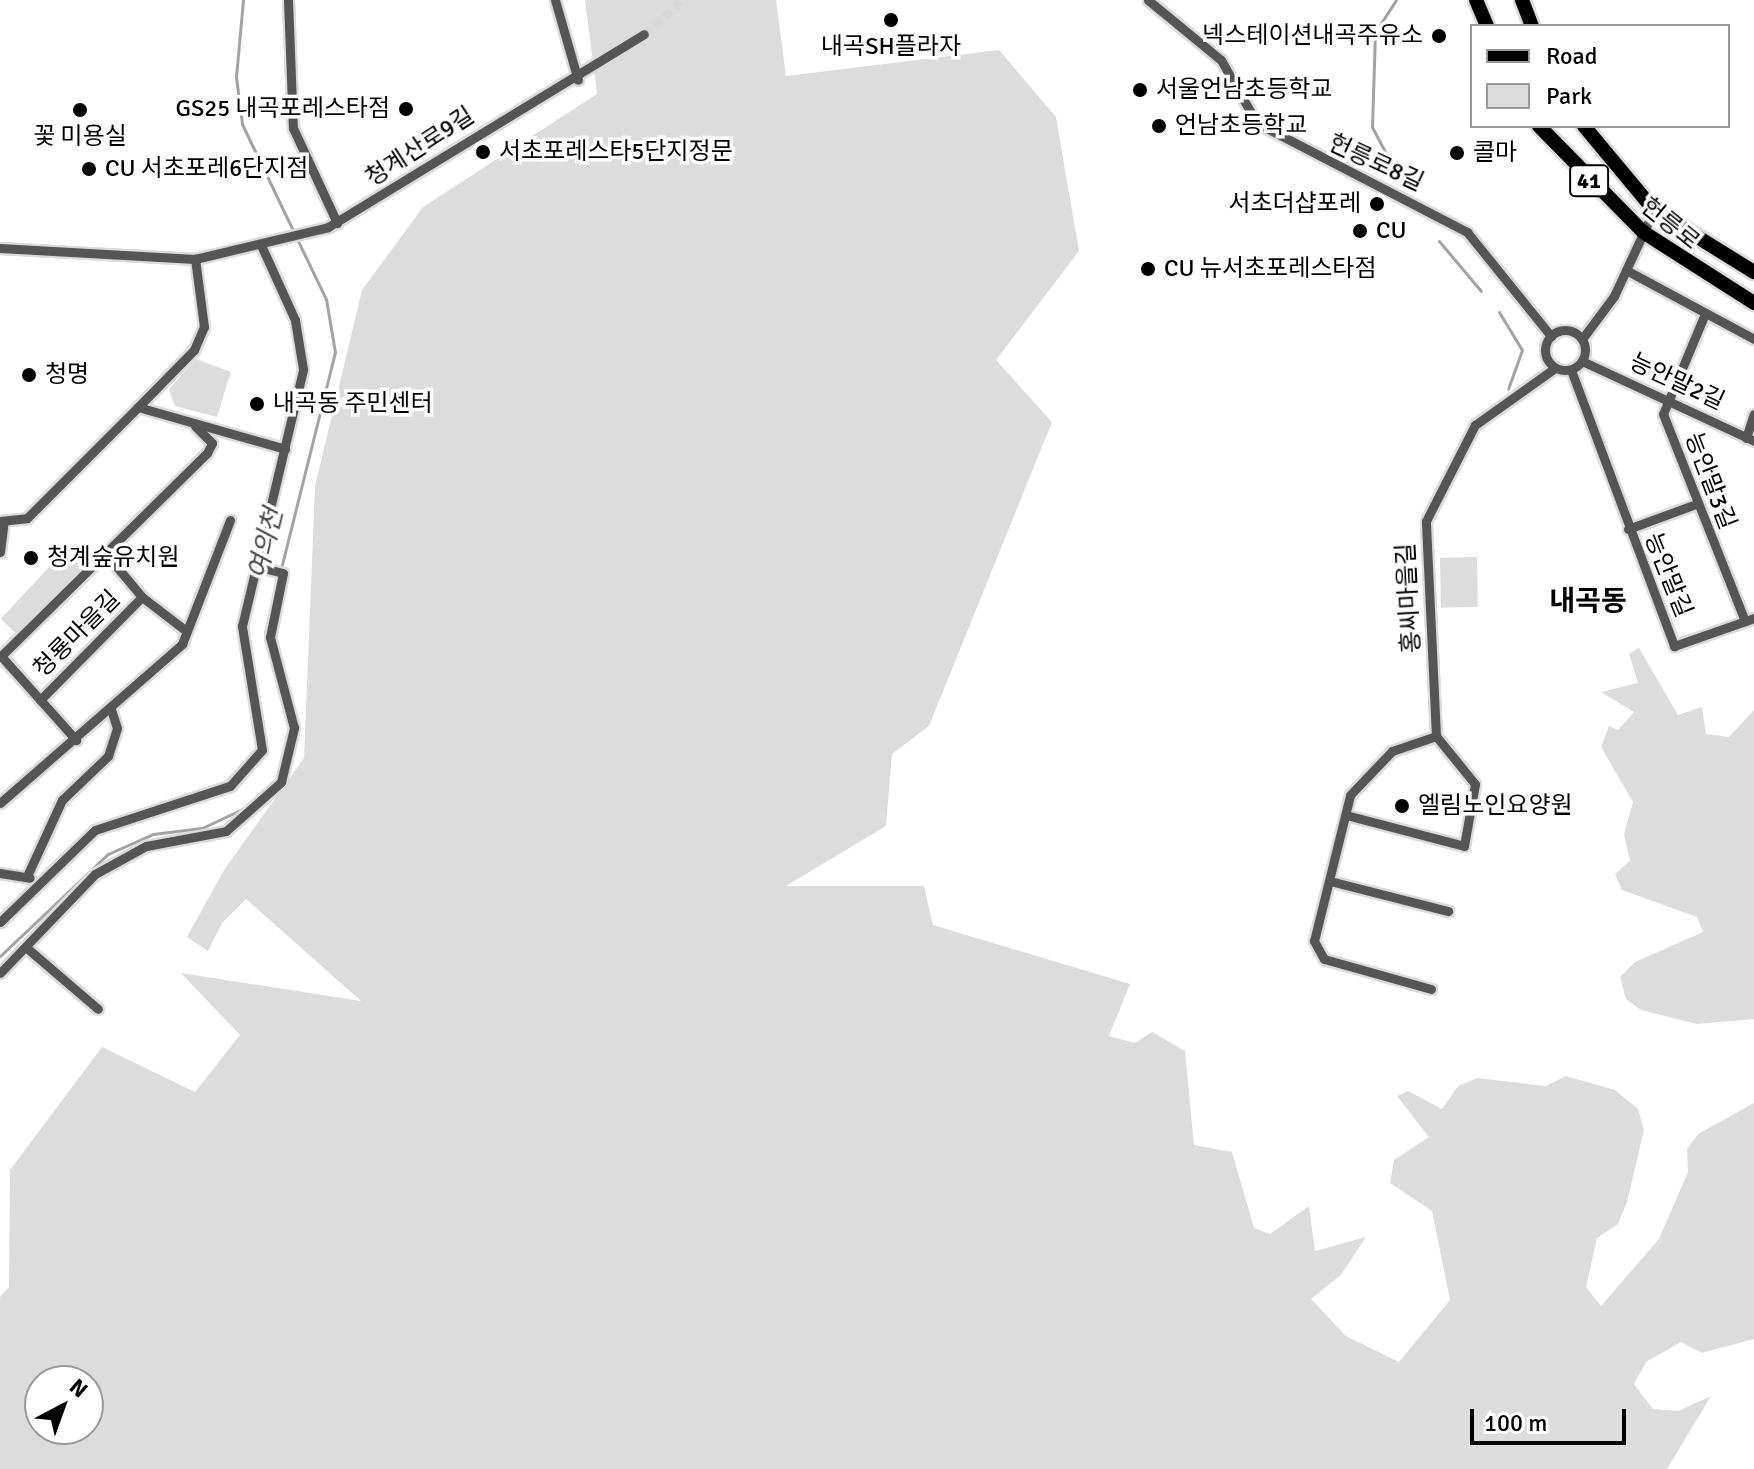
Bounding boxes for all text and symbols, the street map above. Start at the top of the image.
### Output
marker: 내곡SH플라자 [882,11,900,29]
place label: 넥스테이션내곡주유소 [1202,22,1423,50]
legend [1470,24,1730,128]
marker: 넥스테이션내곡주유소 [1430,27,1448,45]
place label: 내곡SH플라자 [821,33,961,61]
text: Road [1546,41,1597,71]
place label: 서울언남초등학교 [1156,76,1333,104]
marker: 서울언남초등학교 [1131,81,1149,99]
text: Park [1546,81,1592,111]
place label: GS25 내곡포레스타점 [175,95,390,123]
marker: GS25 내곡포레스타점 [397,100,415,118]
marker: 꽃 미용실 [71,101,89,119]
street label: 청계산로9길 [360,101,480,193]
place label: 언남초등학교 [1175,112,1307,140]
marker: 언남초등학교 [1150,117,1168,135]
place label: 꽃 미용실 [33,123,127,151]
street label: 헌릉로8길 [1324,129,1428,197]
place label: 서초포레스타5단지정문 [499,138,733,166]
place label: 콜마 [1473,139,1517,167]
marker: 서초포레스타5단지정문 [474,143,492,161]
marker: 콜마 [1448,144,1466,162]
place label: CU 서초포레6단지점 [105,155,308,183]
marker: CU 서초포레6단지점 [80,160,98,178]
road number: 41 [1569,163,1609,199]
place label: 서초더샵포레 [1229,190,1361,218]
street label: 헌릉로 [1635,192,1705,256]
marker: 서초더샵포레 [1368,195,1386,213]
place label: CU [1376,217,1407,245]
marker: CU [1351,222,1369,240]
place label: CU 뉴서초포레스타점 [1164,255,1376,283]
marker: CU 뉴서초포레스타점 [1139,260,1157,278]
street label: 능안말2길 [1625,348,1729,416]
place label: 청명 [45,361,89,389]
marker: 청명 [20,366,38,384]
place label: 내곡동 주민센터 [273,390,433,418]
marker: 내곡동 주민센터 [248,395,266,413]
street label: 능안말3길 [1678,429,1742,533]
water label: 여의천 [243,505,291,583]
street label: 능안말길 [1638,529,1698,621]
street label: 홍씨마을길 [1392,542,1426,654]
place label: 청계숲유치원 [47,544,179,572]
marker: 청계숲유치원 [22,549,40,567]
district label: 내곡동 [1549,584,1627,618]
street label: 청룡마을길 [28,585,126,683]
place label: 엘림노인요양원 [1418,792,1573,820]
marker: 엘림노인요양원 [1393,797,1411,815]
north arrow [24,1365,104,1445]
text: N [64,1373,93,1403]
scale bar [1474,1393,1630,1443]
text: 100 m [1484,1408,1547,1438]

